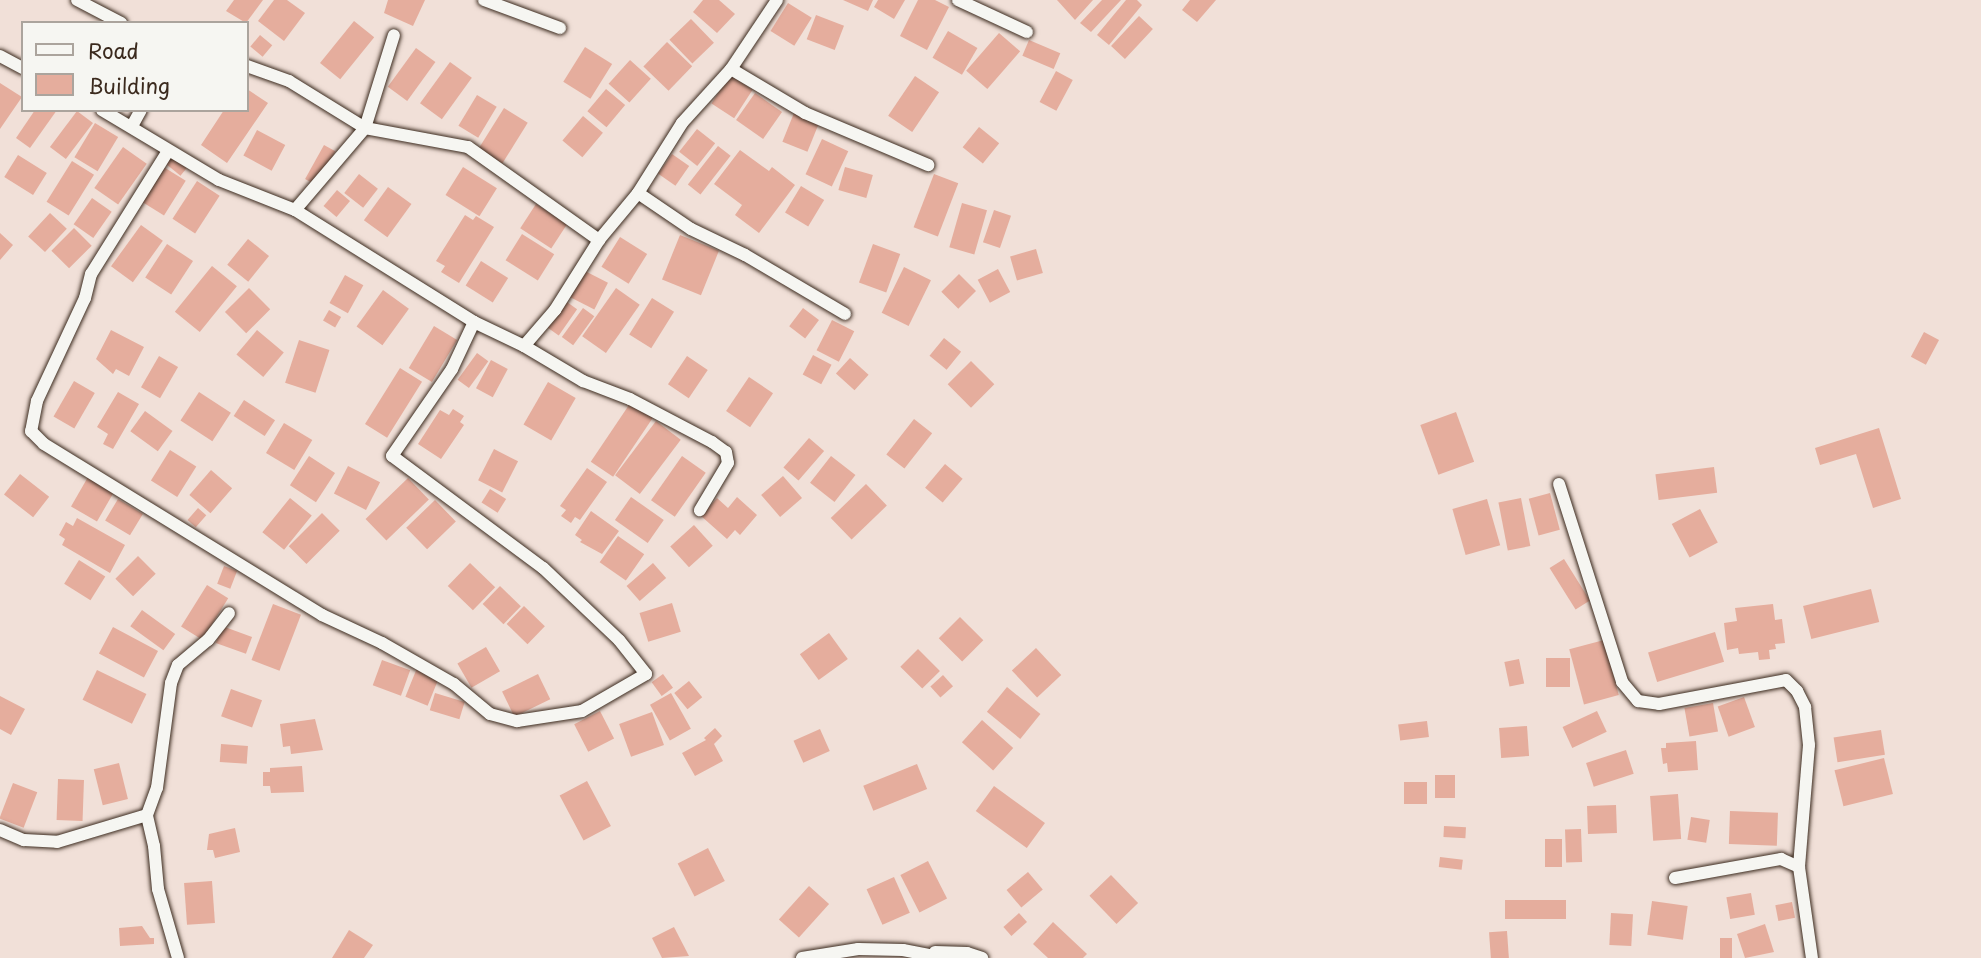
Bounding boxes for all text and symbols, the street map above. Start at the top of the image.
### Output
legend [21,21,248,112]
text: Road [88,34,139,66]
text: Building [88,69,170,101]

